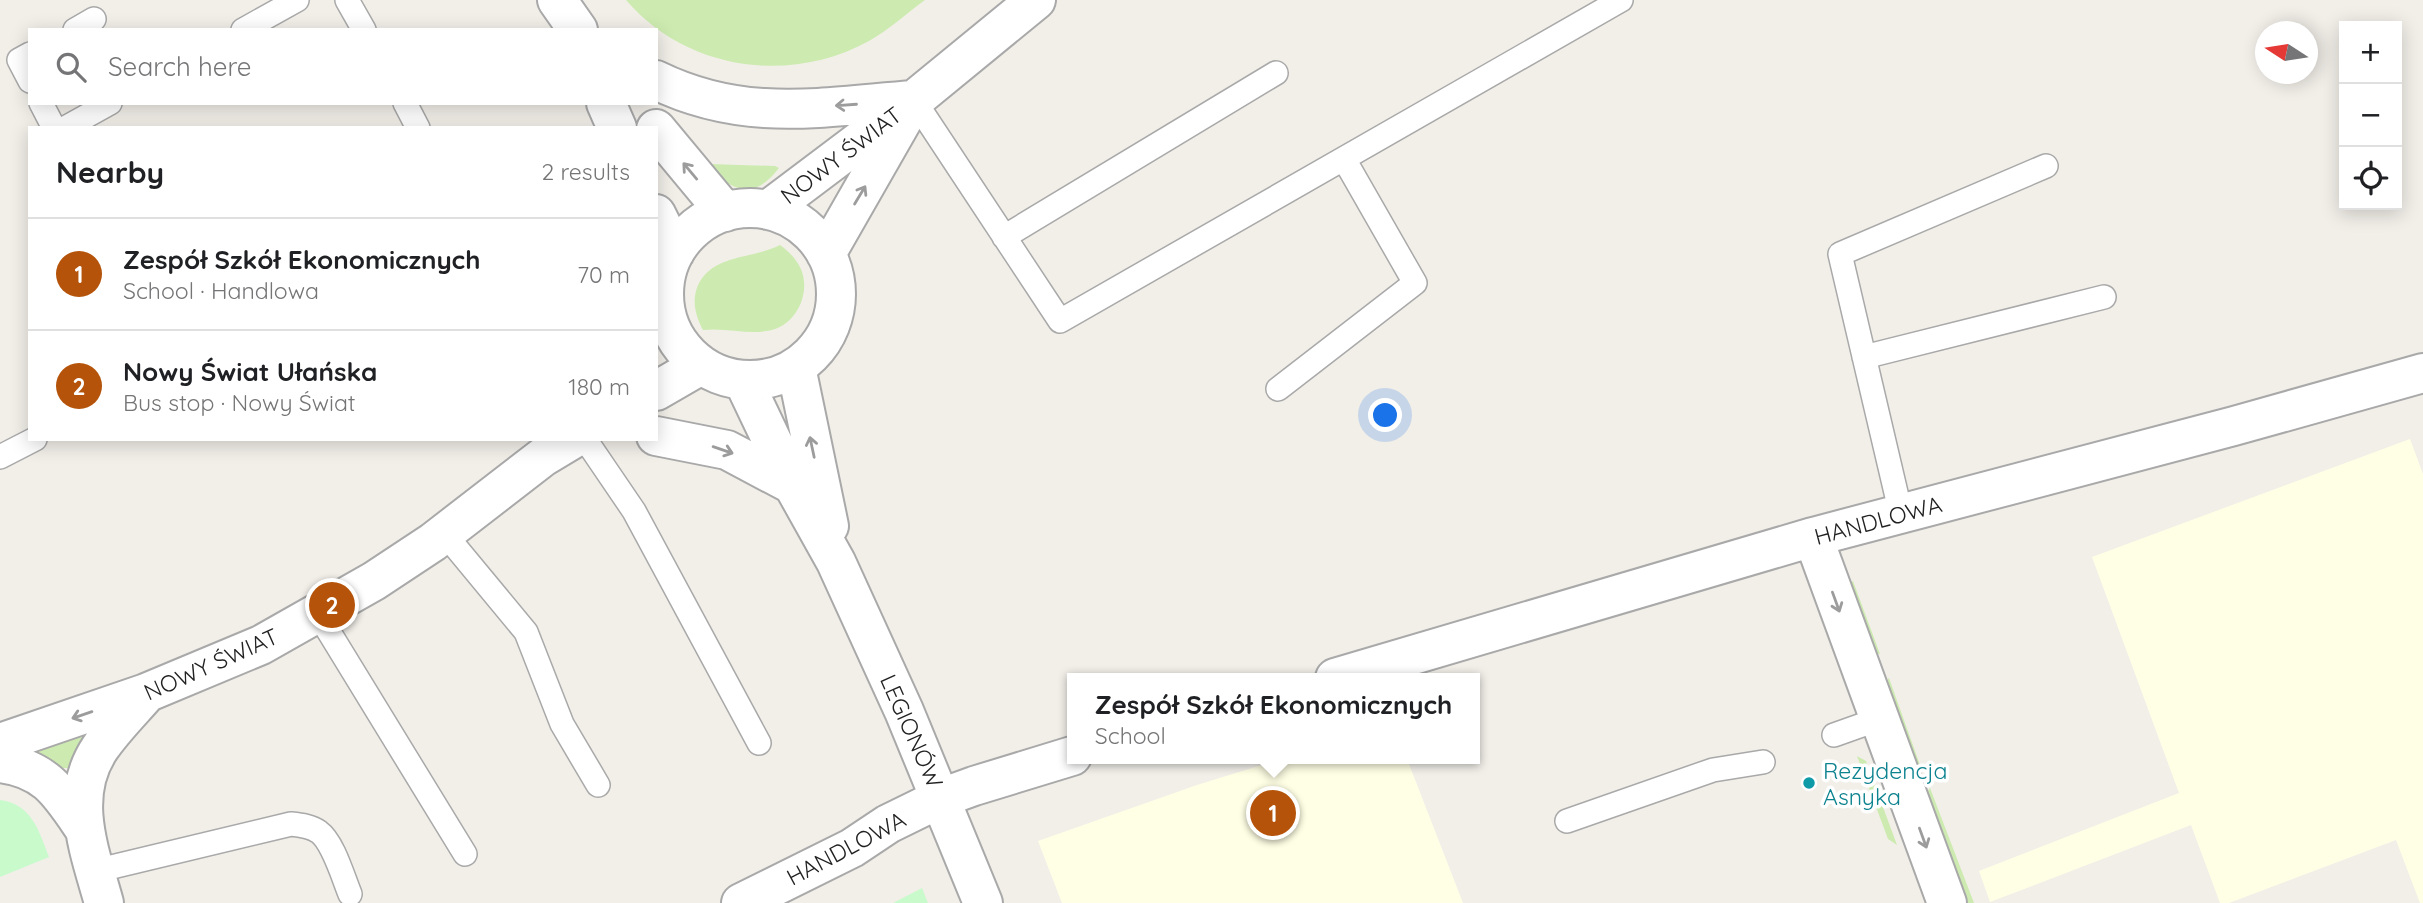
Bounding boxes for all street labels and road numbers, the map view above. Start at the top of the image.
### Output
street label: NOWY ŚWIAT [775,100,907,210]
street label: HANDLOWA [1811,489,1945,551]
street label: NOWY ŚWIAT [139,621,283,707]
street label: LEGIONÓW [874,670,950,792]
street label: HANDLOWA [781,804,911,892]

